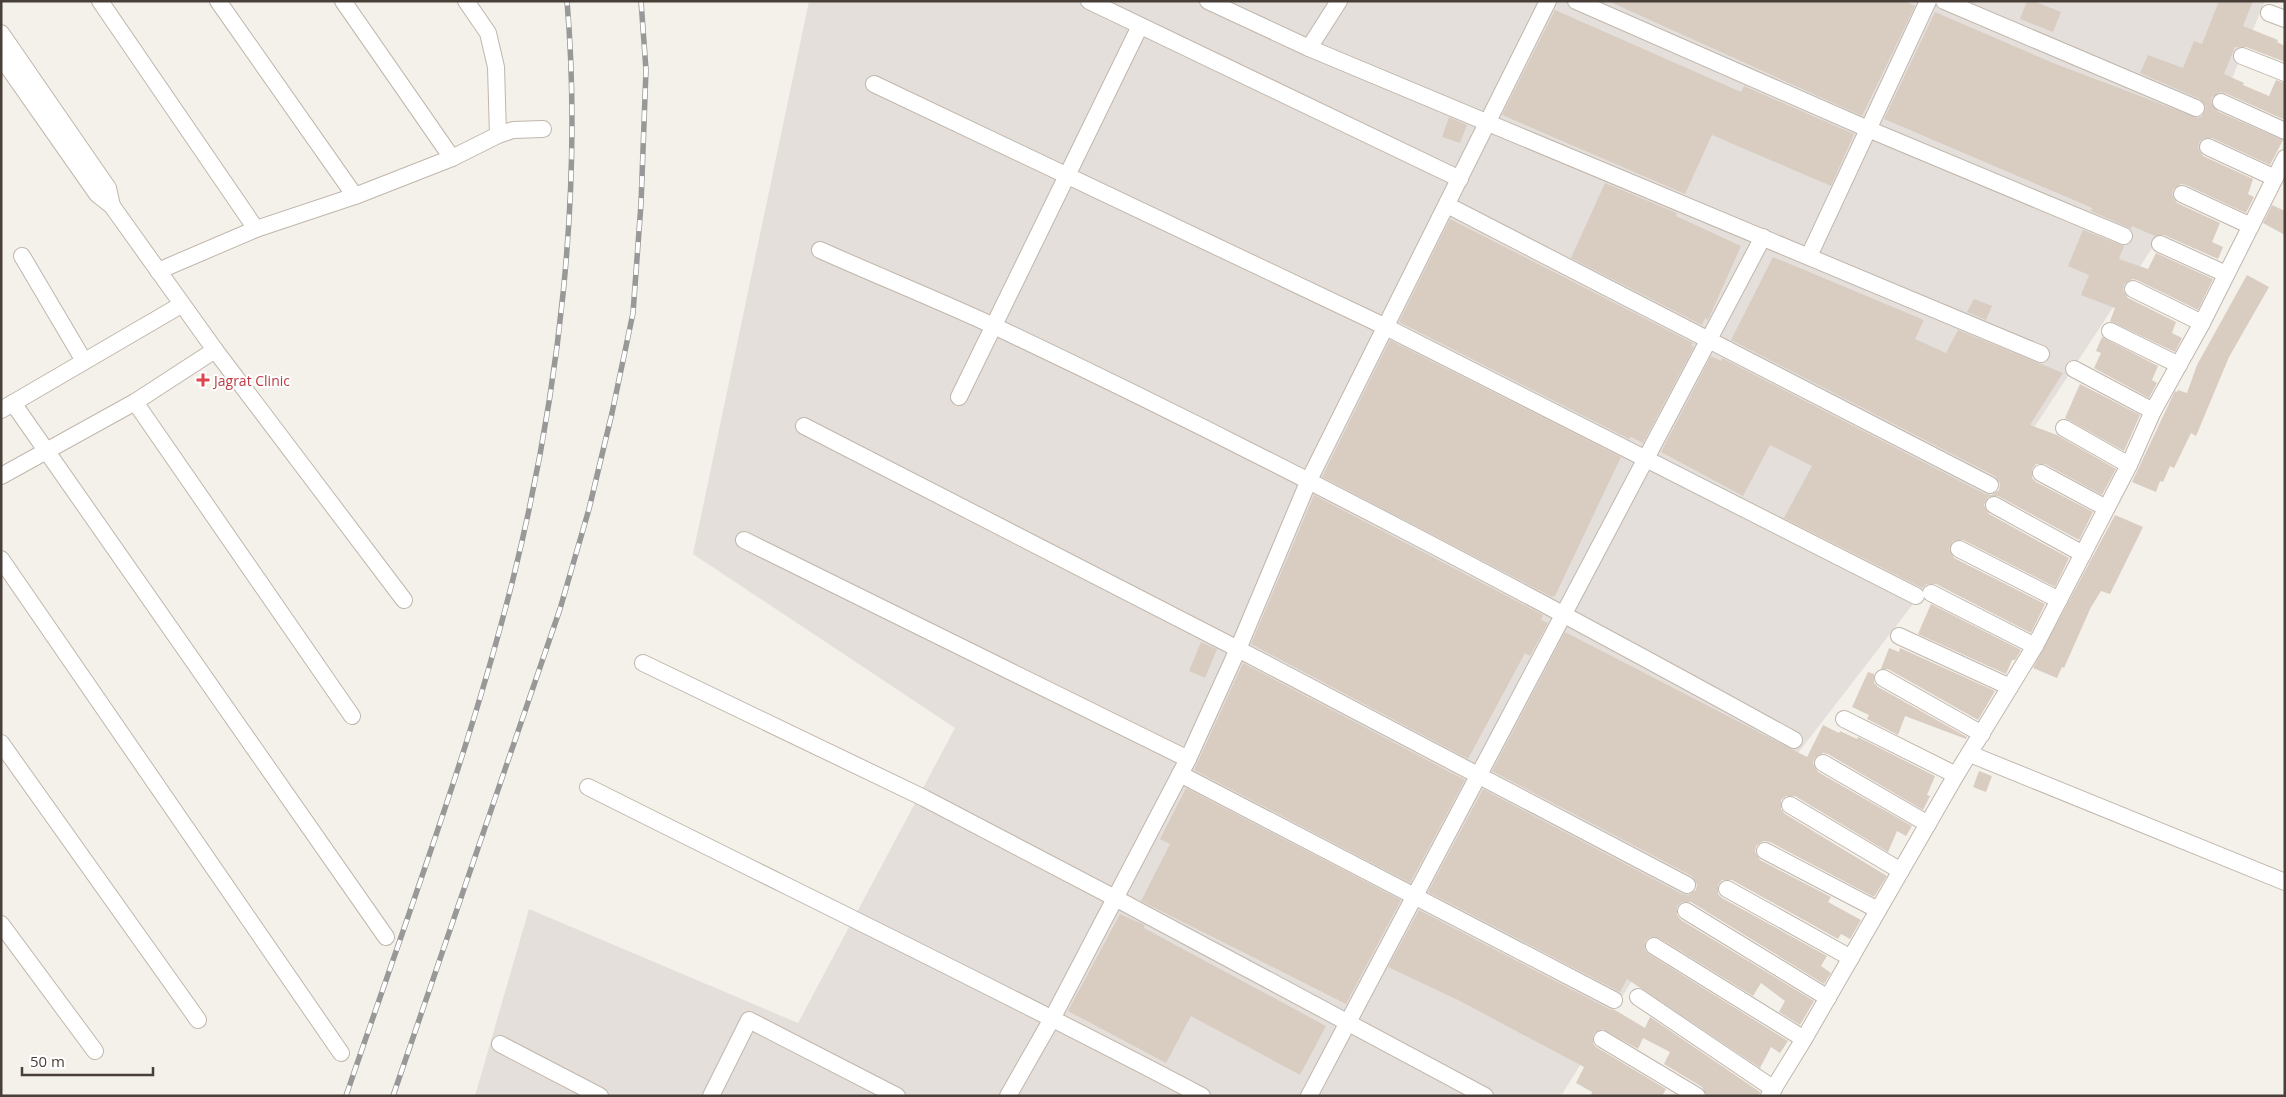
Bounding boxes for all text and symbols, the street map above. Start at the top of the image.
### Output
place label: Jagrat Clinic [212,371,290,390]
marker: Jagrat Clinic [196,373,210,387]
scale bar [22,1044,154,1076]
text: 50 m [30,1051,65,1071]

